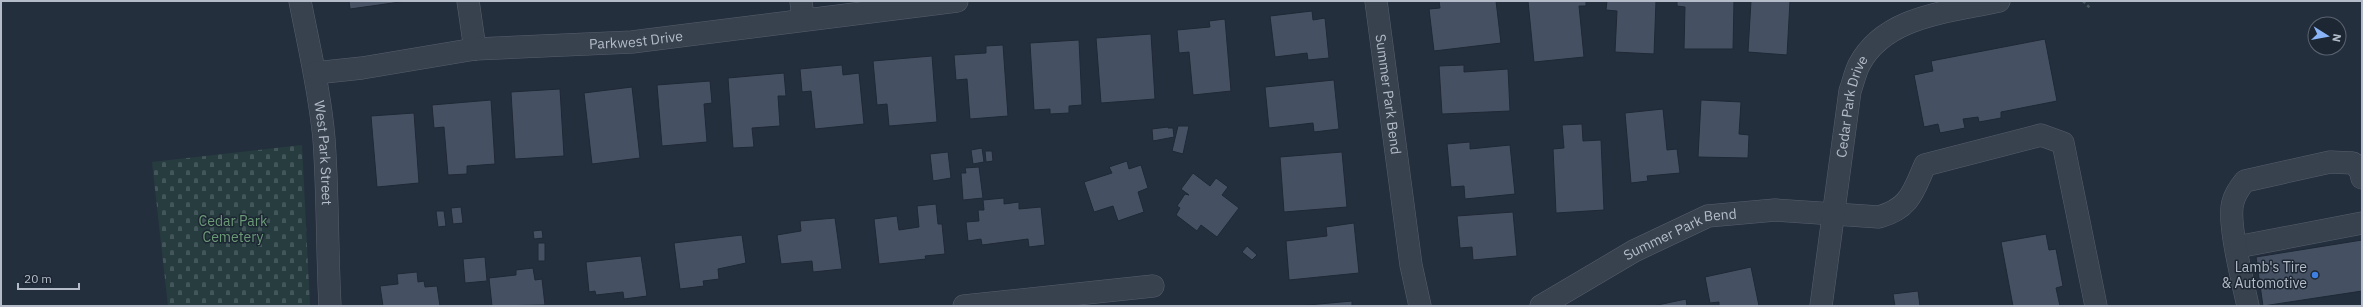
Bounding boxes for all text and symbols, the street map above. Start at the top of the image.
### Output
north arrow [2307,16,2347,56]
street label: Parkwest Drive [589,27,684,53]
street label: Summer Park Bend [1371,33,1405,155]
text: N [2329,33,2344,43]
street label: Cedar Park Drive [1832,51,1872,159]
street label: West Park Street [310,99,336,206]
street label: Summer Park Bend [1620,204,1737,264]
park label: Cedar Park Cemetery [199,212,268,246]
place label: Lamb's Tire & Automotive [2221,258,2307,292]
scale bar [18,265,79,291]
marker: Lamb's Tire & Automotive [2310,270,2320,280]
text: 20 m [24,271,52,286]

